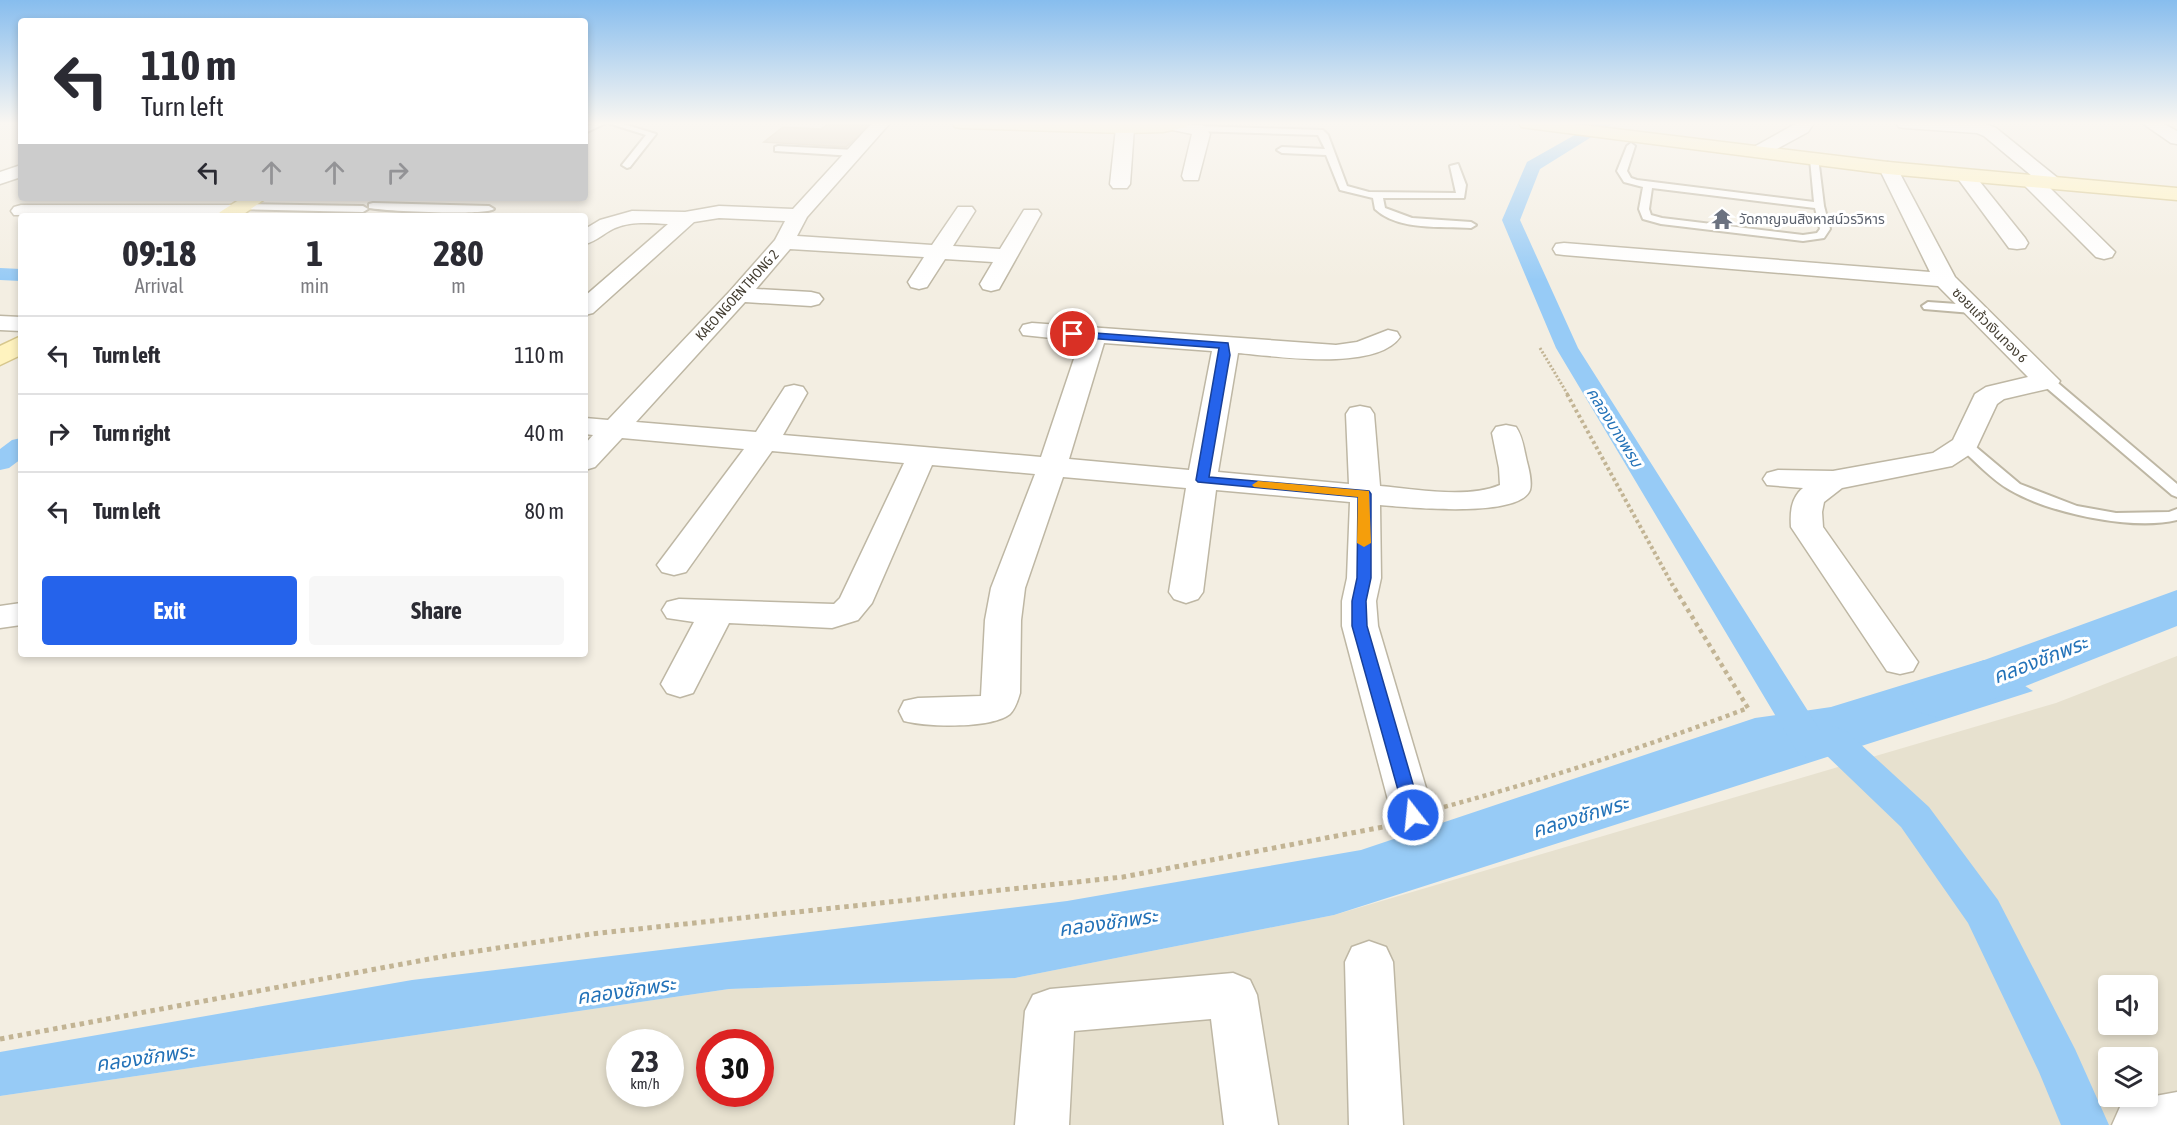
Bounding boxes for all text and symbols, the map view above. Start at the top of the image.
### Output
text: 110 m [141,41,236,89]
icon: left [42,42,120,120]
text: Turn left [141,91,224,122]
icon: left [192,156,225,189]
icon: ahead [255,156,288,189]
icon: ahead [318,156,351,189]
icon: right [381,156,414,189]
temple icon: วัดกาญจนสิงหาสน์วรวิหาร [1710,207,1734,231]
place label: วัดกาญจนสิงหาสน์วรวิหาร [1739,211,1885,227]
text: 09:18 [122,232,196,274]
text: 1 [306,232,323,274]
text: 280 [433,232,484,274]
street label: KAEO NGOEN THONG 2 [692,246,782,344]
text: Arrival [135,274,184,297]
text: min [300,274,329,297]
text: m [451,274,466,297]
street label: ซอยแก้วเงินทอง 6 [1949,284,2031,366]
pin [1047,308,1098,359]
icon: arrive [1056,317,1089,350]
icon: left [42,339,75,372]
text: Turn left [93,342,160,368]
text: 110 m [514,342,564,368]
water label: คลองบางพรม [1583,384,1647,471]
icon: right [42,417,75,450]
text: Turn right [93,420,170,446]
text: 40 m [524,420,564,446]
icon: left [42,495,75,528]
text: Turn left [93,498,160,524]
text: 80 m [524,498,564,524]
button: Exit [42,576,297,645]
button: Share [309,576,564,645]
water label: คลองชักพระ [1990,630,2093,688]
position arrow [1381,783,1445,847]
water label: คลองชักพระ [1529,790,1633,842]
water label: คลองชักพระ [1057,903,1161,940]
water label: คลองชักพระ [575,971,679,1008]
map controls [2098,975,2158,1107]
button: sound [2098,975,2158,1035]
speed limit sign: 30 [696,1029,774,1107]
water label: คลองชักพระ [94,1038,198,1075]
text: 23 [631,1044,659,1078]
button: layers [2098,1047,2158,1107]
text: km/h [630,1075,660,1092]

